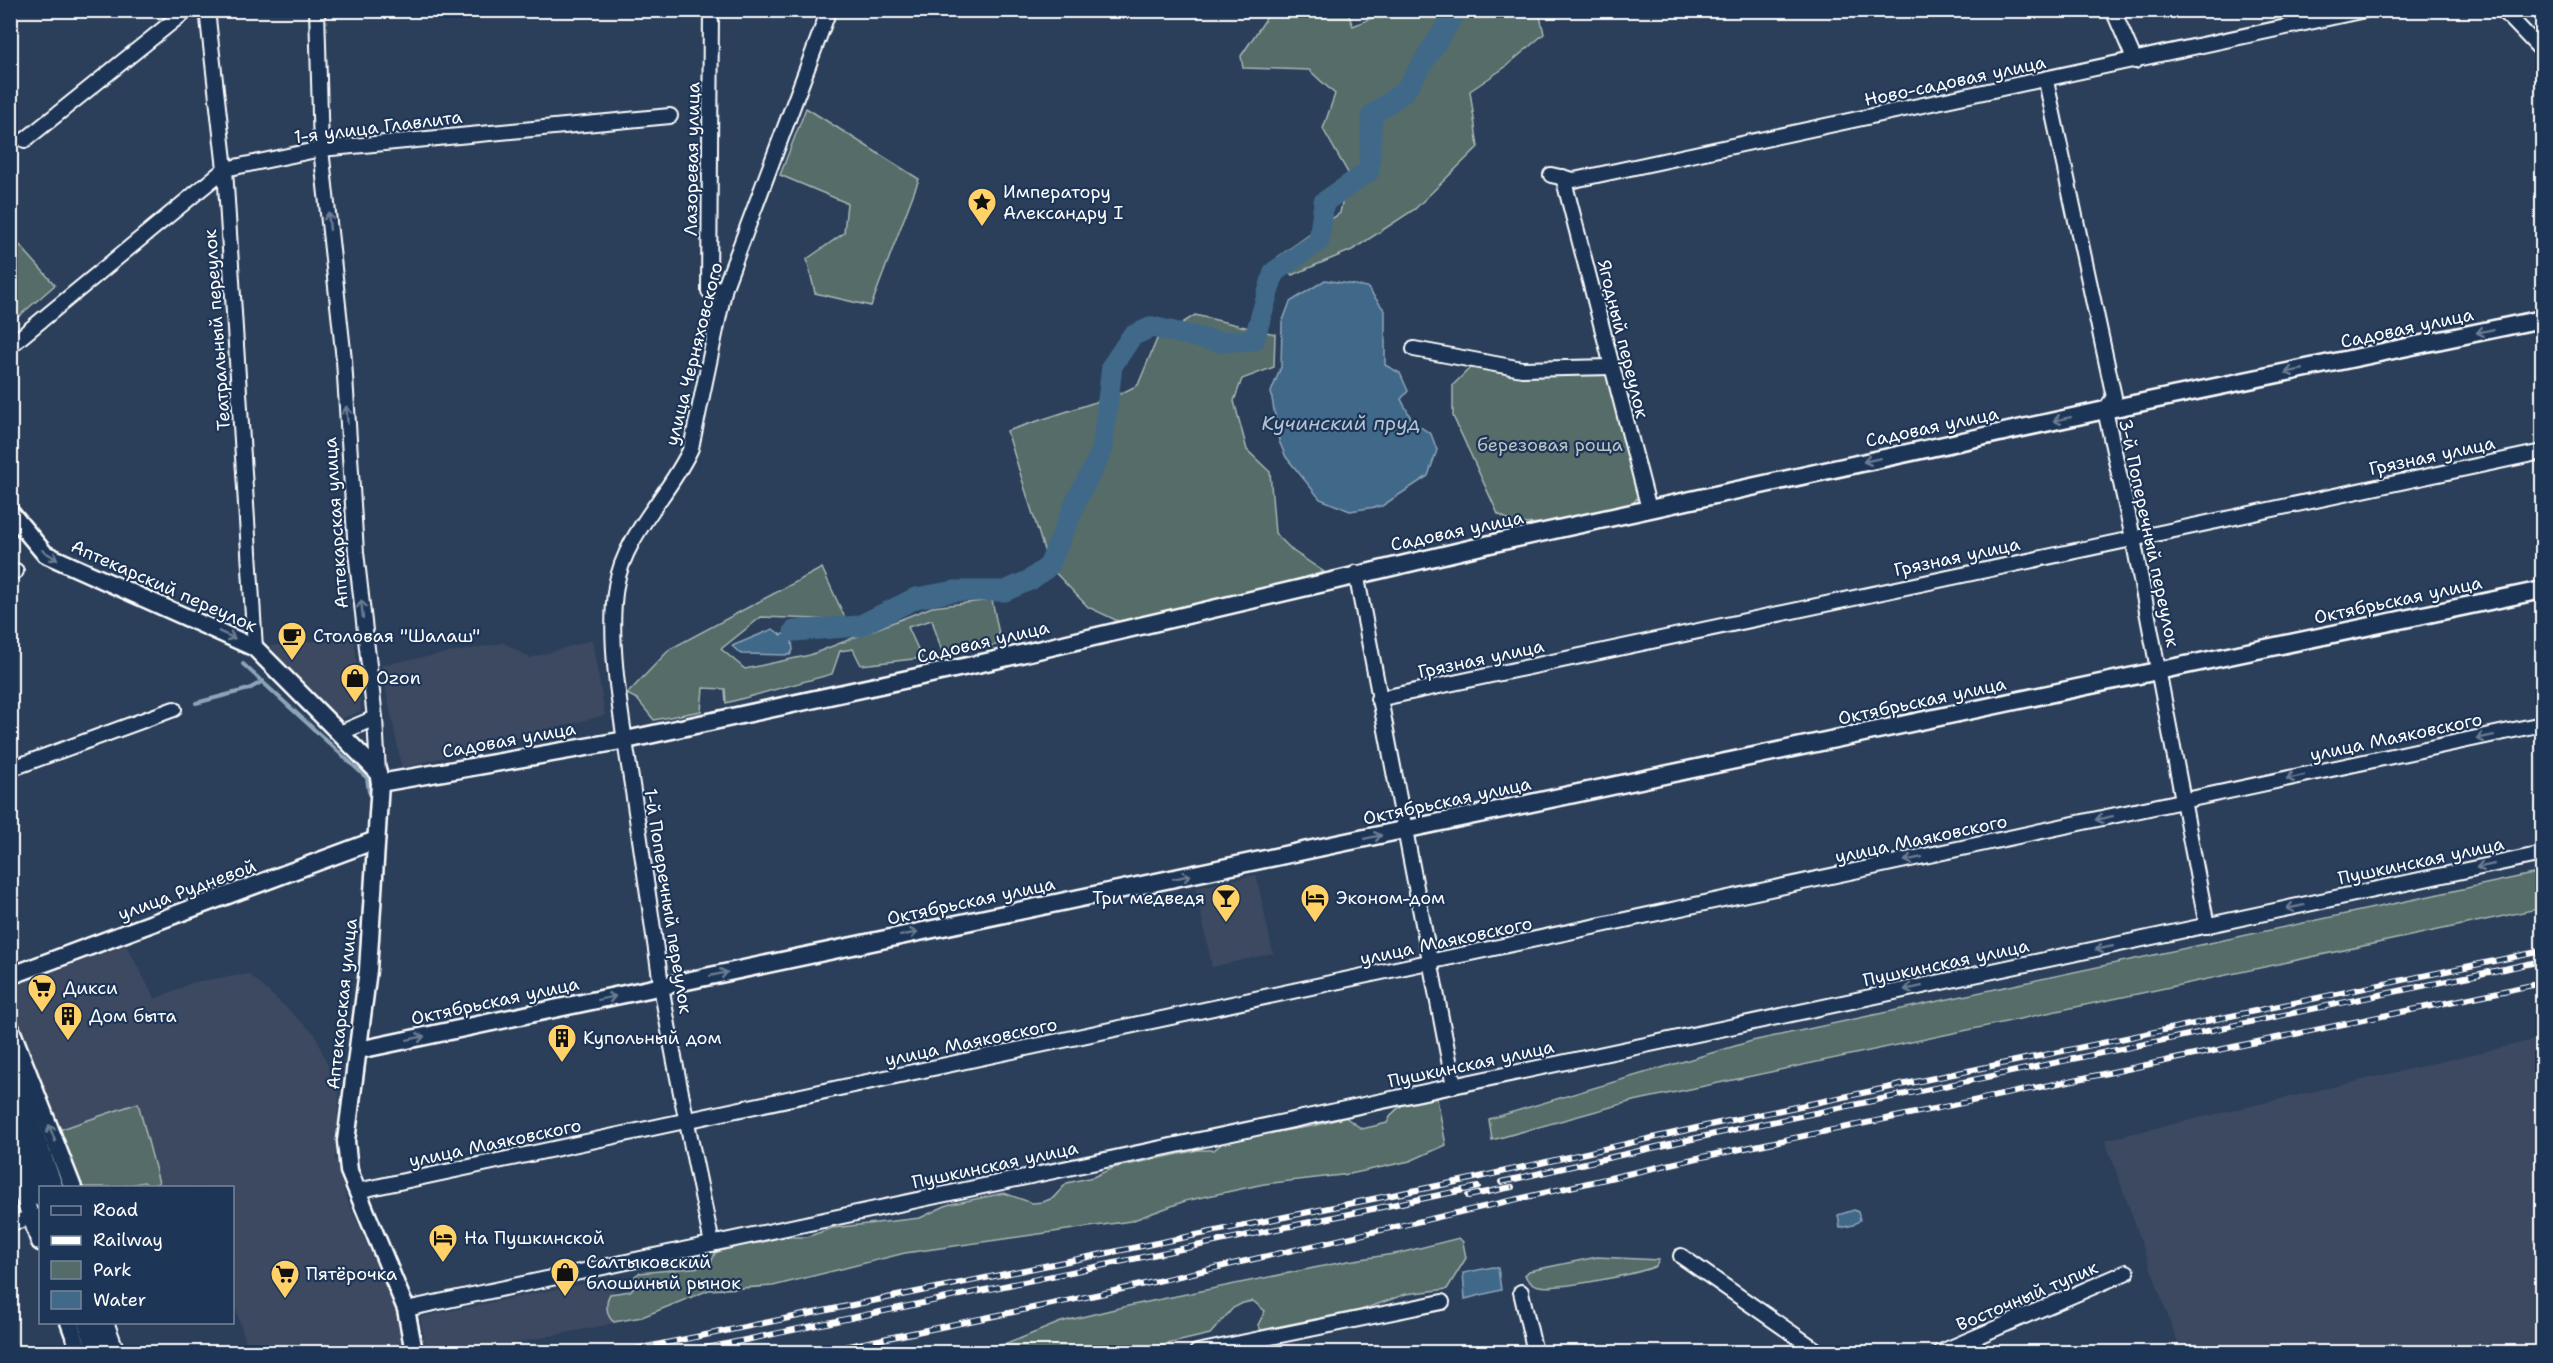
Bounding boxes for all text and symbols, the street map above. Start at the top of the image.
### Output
street label: Ново-садовая улица [1862,50,2048,112]
street label: Лазоревая улица [679,82,705,236]
street label: 1-я улица Главлита [293,105,463,149]
place label: Императору Александру I [1003,180,1124,225]
place icon: Императору Александру I [966,186,998,228]
one-way arrow [323,211,334,231]
street label: Театральный переулок [198,228,236,431]
street label: Ягодный переулок [1592,257,1654,421]
street label: улица Черняховского [660,260,728,448]
street label: Садовая улица [2338,302,2476,354]
one-way arrow [2476,326,2495,338]
one-way arrow [2285,366,2305,377]
street label: Садовая улица [1863,401,2001,453]
one-way arrow [342,405,353,425]
water label: Кучинский пруд [1262,410,1420,436]
one-way arrow [2053,414,2073,425]
street label: 3-й Поперечный переулок [2113,417,2185,650]
street label: Грязная улица [2367,431,2497,481]
park label: березовая роща [1477,433,1623,457]
street label: Аптекарская улица [318,436,354,610]
one-way arrow [1862,455,1882,466]
street label: Садовая улица [1388,505,1526,557]
street label: Грязная улица [1892,532,2022,582]
street label: Аптекарский переулок [67,534,261,638]
one-way arrow [41,548,58,561]
street label: Октябрьская улица [2312,570,2484,630]
one-way arrow [356,600,367,620]
street label: Садовая улица [914,615,1052,669]
cafe icon: Столовая "Шалаш" [276,620,308,662]
place label: Столовая "Шалаш" [313,624,480,648]
one-way arrow [217,630,236,641]
street label: Грязная улица [1416,634,1546,684]
shop icon: Ozon [339,662,371,704]
place label: Ozon [376,666,421,690]
street label: Октябрьская улица [1836,671,2008,731]
street label: улица Маяковского [2308,707,2484,767]
street label: Садовая улица [440,716,578,764]
one-way arrow [2476,731,2495,743]
street label: Октябрьская улица [1361,771,1533,831]
one-way arrow [2285,772,2304,784]
street label: 1-й Поперечный переулок [638,787,698,1016]
street label: улица Маяковского [1833,809,2009,869]
one-way arrow [2095,813,2114,824]
one-way arrow [1363,831,1383,842]
street label: Пушкинская улица [2336,832,2506,890]
street label: улица Рудневой [115,854,259,926]
one-way arrow [1904,854,1923,865]
one-way arrow [2476,861,2496,872]
street label: Октябрьская улица [885,871,1057,931]
one-way arrow [1172,871,1192,882]
bar icon: Три медведя [1210,882,1242,924]
hotel icon: Эконом-дом [1299,882,1331,924]
place label: Три медведя [1092,886,1205,910]
place label: Эконом-дом [1336,886,1445,910]
one-way arrow [2285,902,2305,913]
street label: улица Маяковского [1358,911,1534,971]
street label: Аптекарская улица [321,917,363,1091]
one-way arrow [899,928,919,939]
street label: Пушкинская улица [1861,934,2031,992]
one-way arrow [2095,942,2114,954]
one-way arrow [708,968,728,979]
street label: Октябрьская улица [409,971,581,1031]
supermarket icon: Дикси [26,972,58,1014]
place label: Дикси [63,976,118,1000]
one-way arrow [1904,983,1923,995]
one-way arrow [596,992,616,1003]
building icon: Дом быта [52,1000,84,1042]
place label: Дом быта [89,1004,177,1028]
street label: улица Маяковского [883,1012,1059,1072]
building icon: Купольный дом [546,1022,578,1064]
place label: Купольный дом [583,1026,722,1050]
one-way arrow [406,1032,425,1043]
street label: Пушкинская улица [1386,1035,1556,1093]
street label: улица Маяковского [407,1113,583,1173]
one-way arrow [45,1124,56,1143]
street label: Пушкинская улица [910,1136,1080,1194]
legend [39,1186,234,1324]
text: Road [93,1198,138,1222]
hotel icon: На Пушкинской [427,1222,459,1264]
place label: На Пушкинской [464,1226,605,1250]
text: Railway [93,1228,163,1252]
place label: Салтыковский блошиный рынок [586,1250,741,1295]
street label: Восточный тупик [1953,1255,2102,1337]
shop icon: Салтыковский блошиный рынок [549,1256,581,1298]
text: Park [93,1258,132,1282]
supermarket icon: Пятёрочка [269,1258,301,1300]
place label: Пятёрочка [306,1262,397,1286]
text: Water [93,1288,146,1312]

